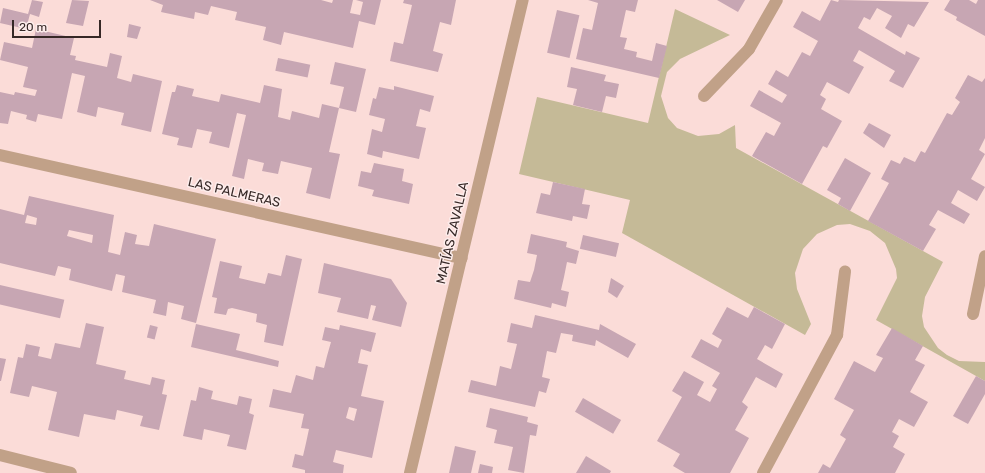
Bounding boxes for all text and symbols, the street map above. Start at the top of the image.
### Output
scale bar [14,12,103,38]
text: 20 m [19,20,47,34]
street label: LAS PALMERAS [186,175,282,211]
street label: MATÍAS ZAVALLA [434,180,472,286]

